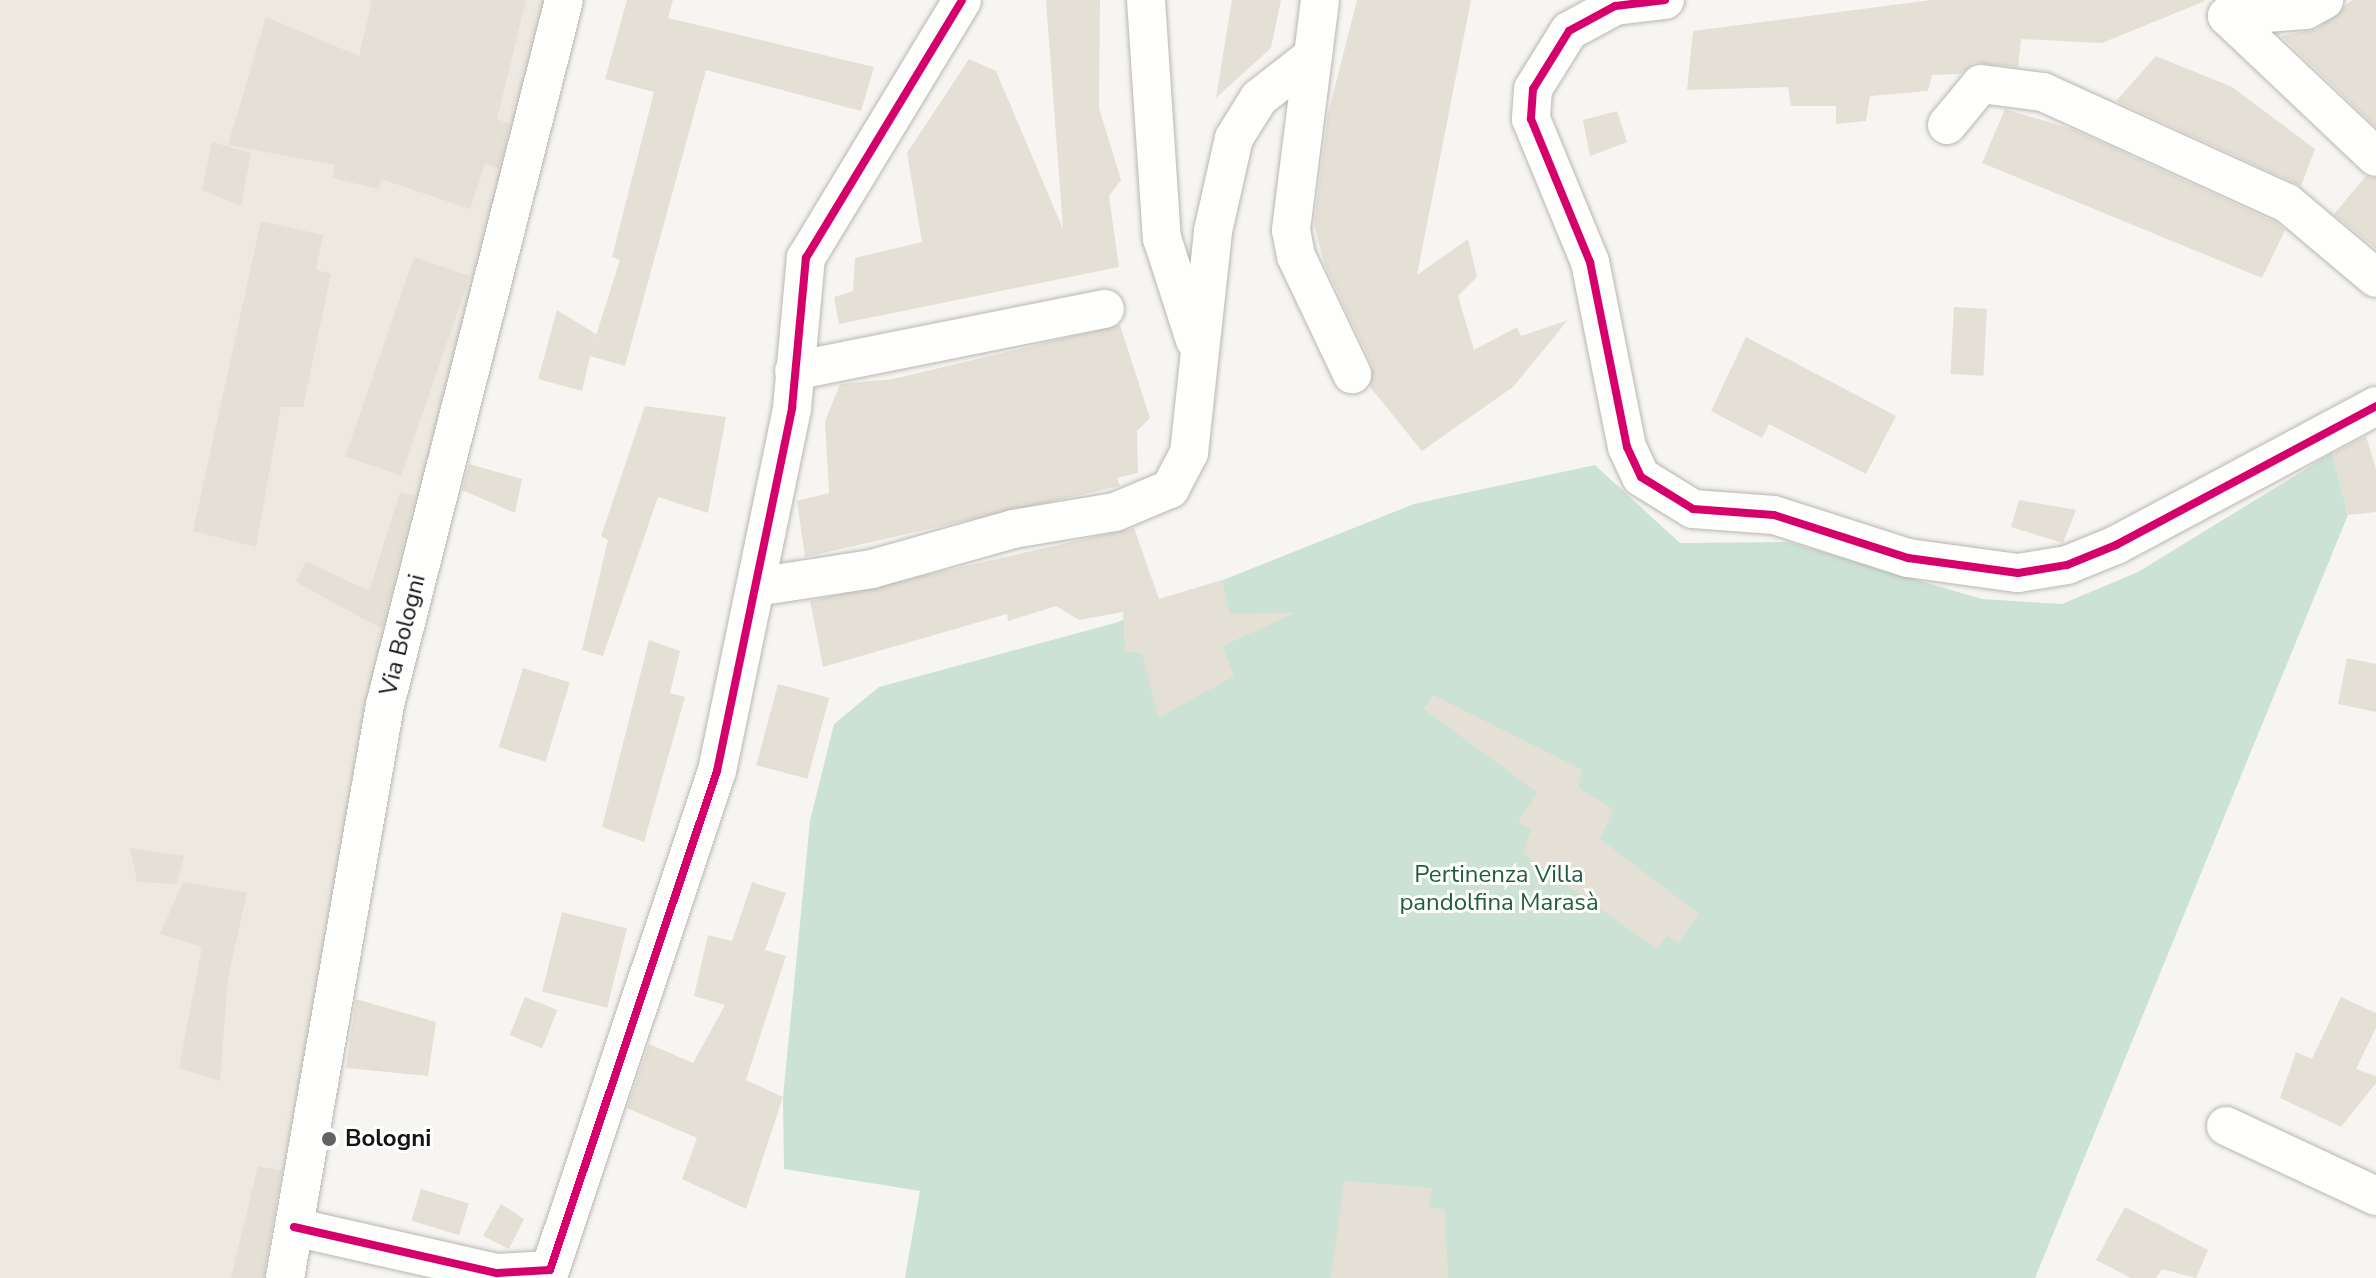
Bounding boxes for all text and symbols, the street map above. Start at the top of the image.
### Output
street label: Via Bologni [374,571,432,699]
park label: Pertinenza Villa pandolfina Marasà [1399,861,1599,917]
place label: Bologni [345,1125,431,1153]
marker: Bologni [320,1130,338,1148]

